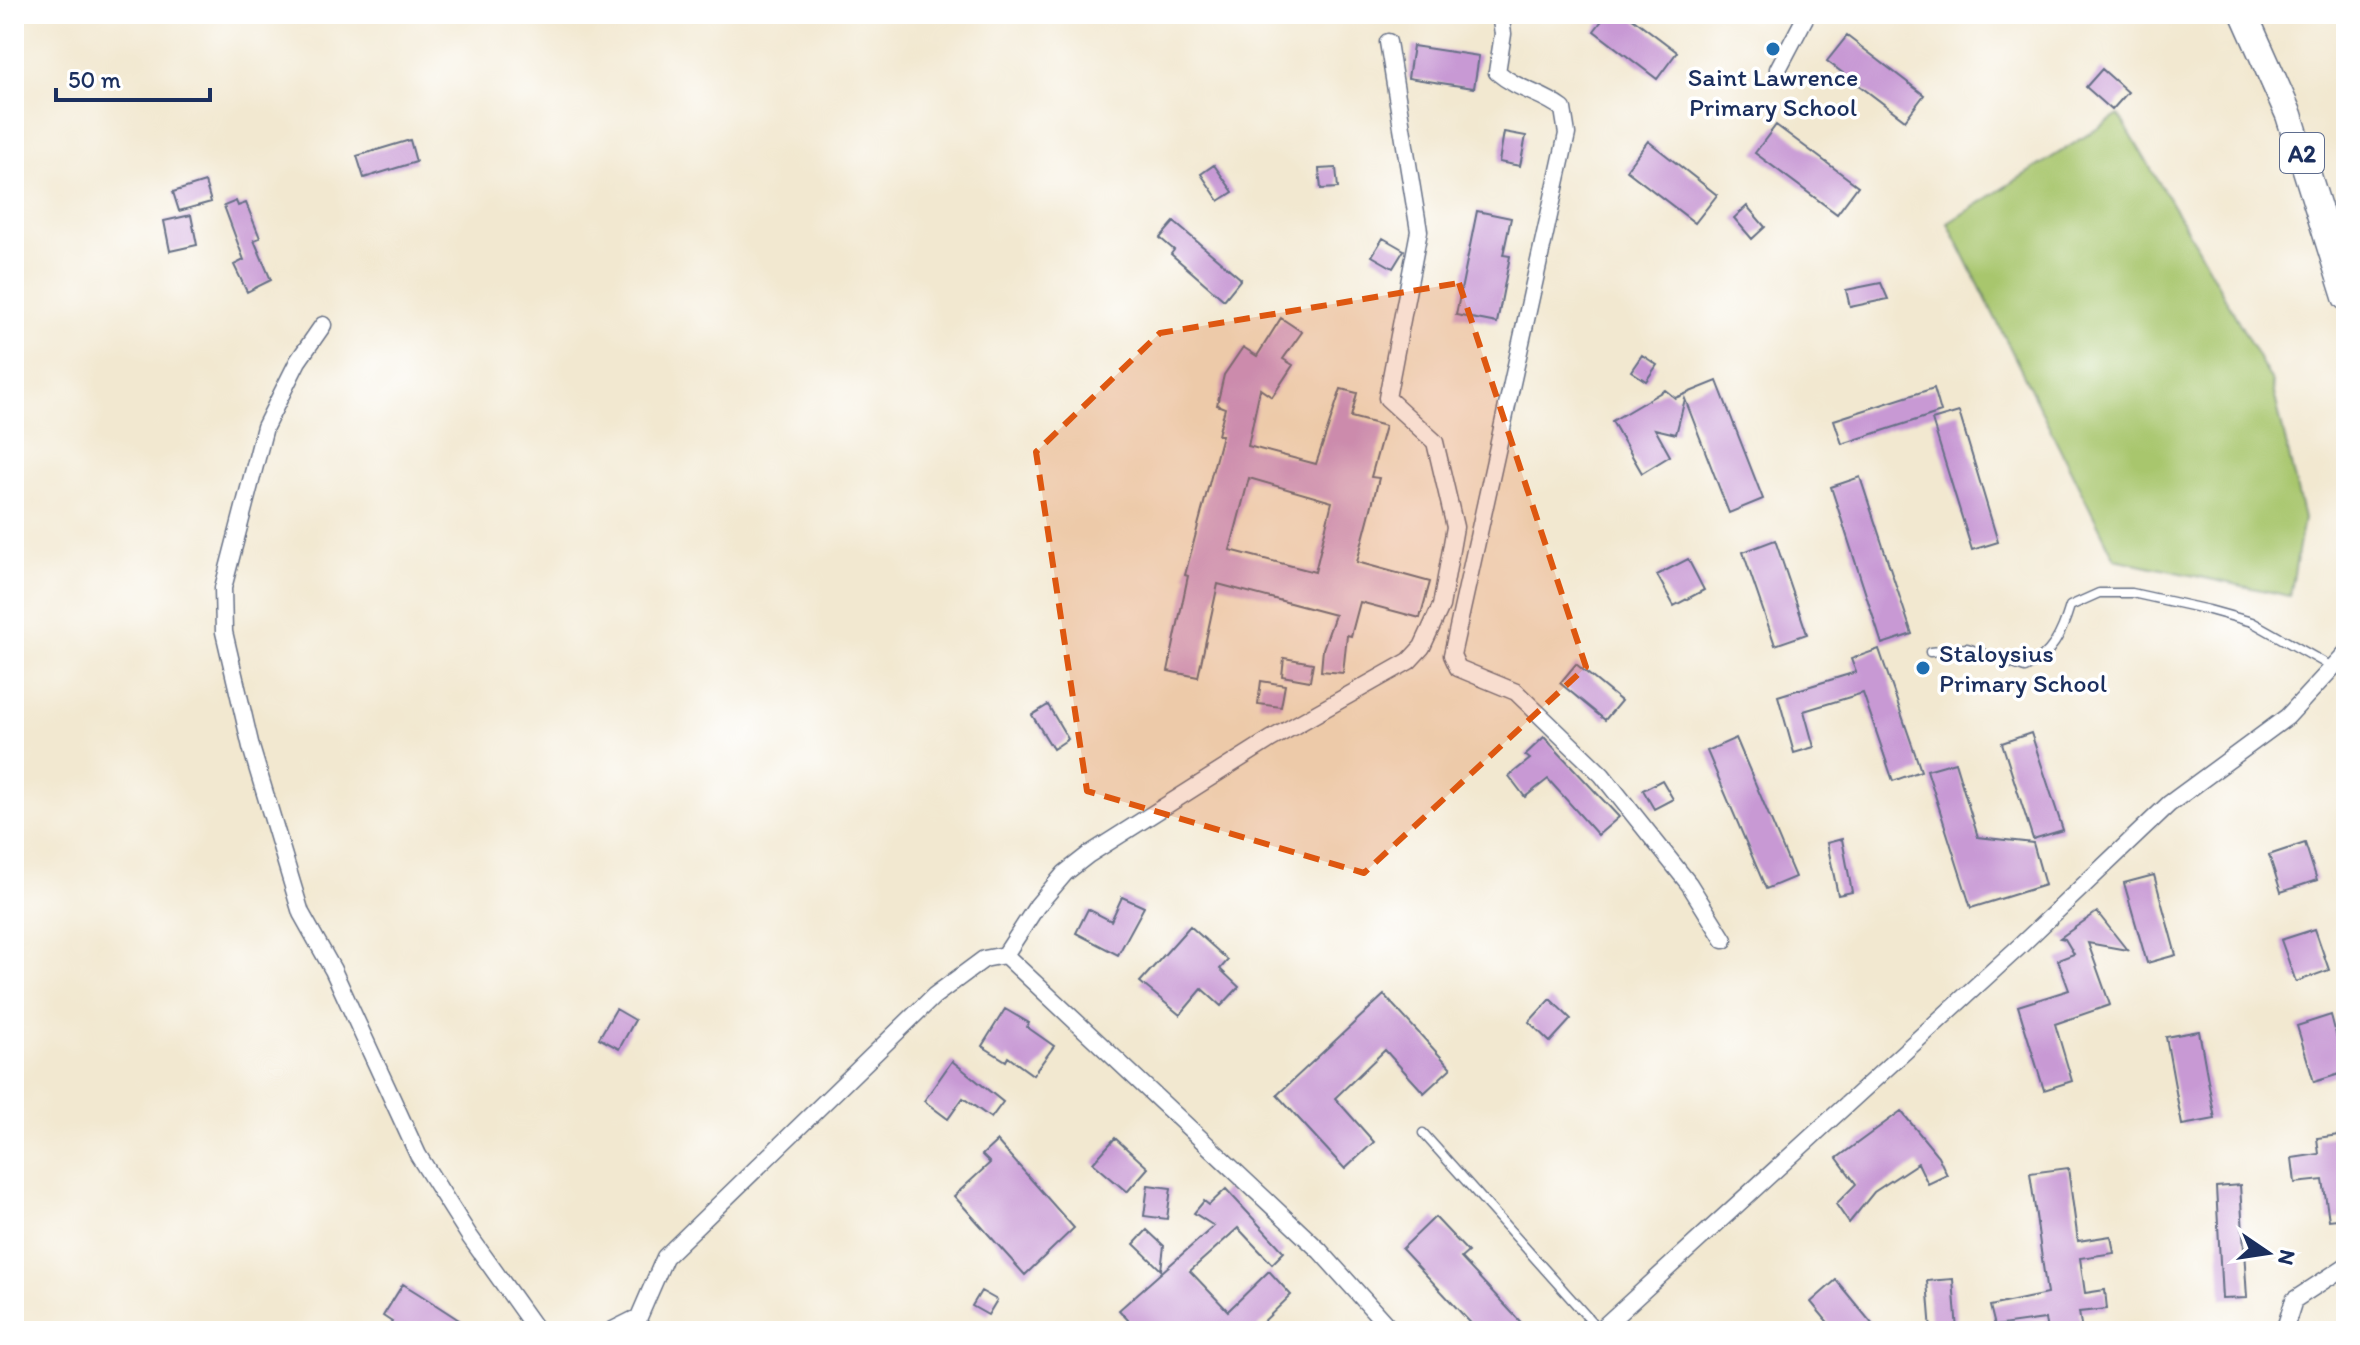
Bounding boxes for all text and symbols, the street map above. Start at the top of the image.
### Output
marker: Saint Lawrence Primary School [1764,40,1782,58]
scale bar [56,52,210,102]
place label: Saint Lawrence Primary School [1688,61,1858,123]
text: 50 m [68,65,121,94]
road number: A2 [2280,133,2324,173]
place label: Staloysius Primary School [1939,637,2107,699]
marker: Staloysius Primary School [1914,659,1932,677]
north arrow [2228,1213,2308,1293]
text: N [2272,1247,2302,1268]

